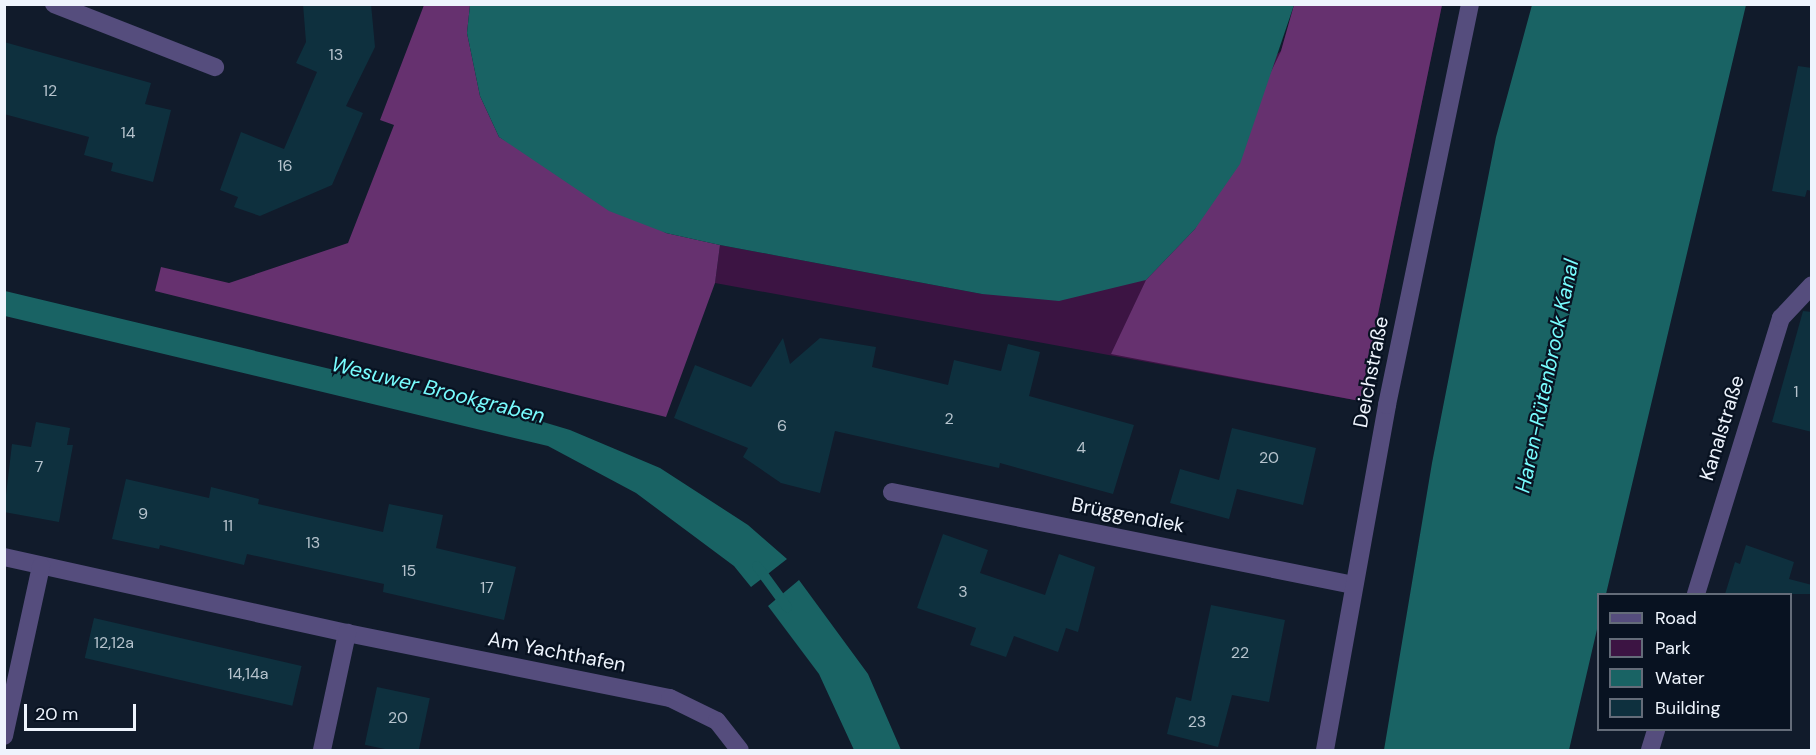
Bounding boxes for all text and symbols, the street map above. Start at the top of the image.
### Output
house number: 13 [329,45,343,65]
house number: 12 [43,81,57,101]
house number: 14 [121,123,135,143]
house number: 16 [277,156,293,176]
water label: Haren-Rütenbrock Kanal [1510,257,1584,495]
street label: Deichstraße [1348,314,1394,430]
water label: Wesuwer Brookgraben [329,351,547,429]
street label: Kanalstraße [1695,372,1749,484]
house number: 1 [1794,382,1798,402]
house number: 2 [944,409,954,429]
house number: 6 [777,416,787,436]
house number: 4 [1076,438,1086,458]
house number: 20 [1259,448,1279,468]
house number: 7 [35,457,43,477]
street label: Brüggendiek [1070,492,1186,538]
house number: 9 [138,504,148,524]
house number: 11 [223,516,233,536]
house number: 13 [306,533,320,553]
house number: 15 [402,561,416,581]
house number: 17 [480,578,494,598]
house number: 3 [958,582,968,602]
legend [1597,593,1792,731]
text: Road [1655,606,1697,630]
street label: Am Yachthafen [486,627,628,677]
house number: 12,12a [94,633,134,653]
text: Park [1655,636,1691,660]
house number: 22 [1231,643,1249,663]
house number: 14,14a [227,664,269,684]
text: Water [1655,666,1705,690]
scale bar [27,692,140,730]
text: Building [1655,696,1720,720]
text: 20 m [35,702,78,726]
house number: 20 [388,708,408,728]
house number: 23 [1188,712,1206,732]

